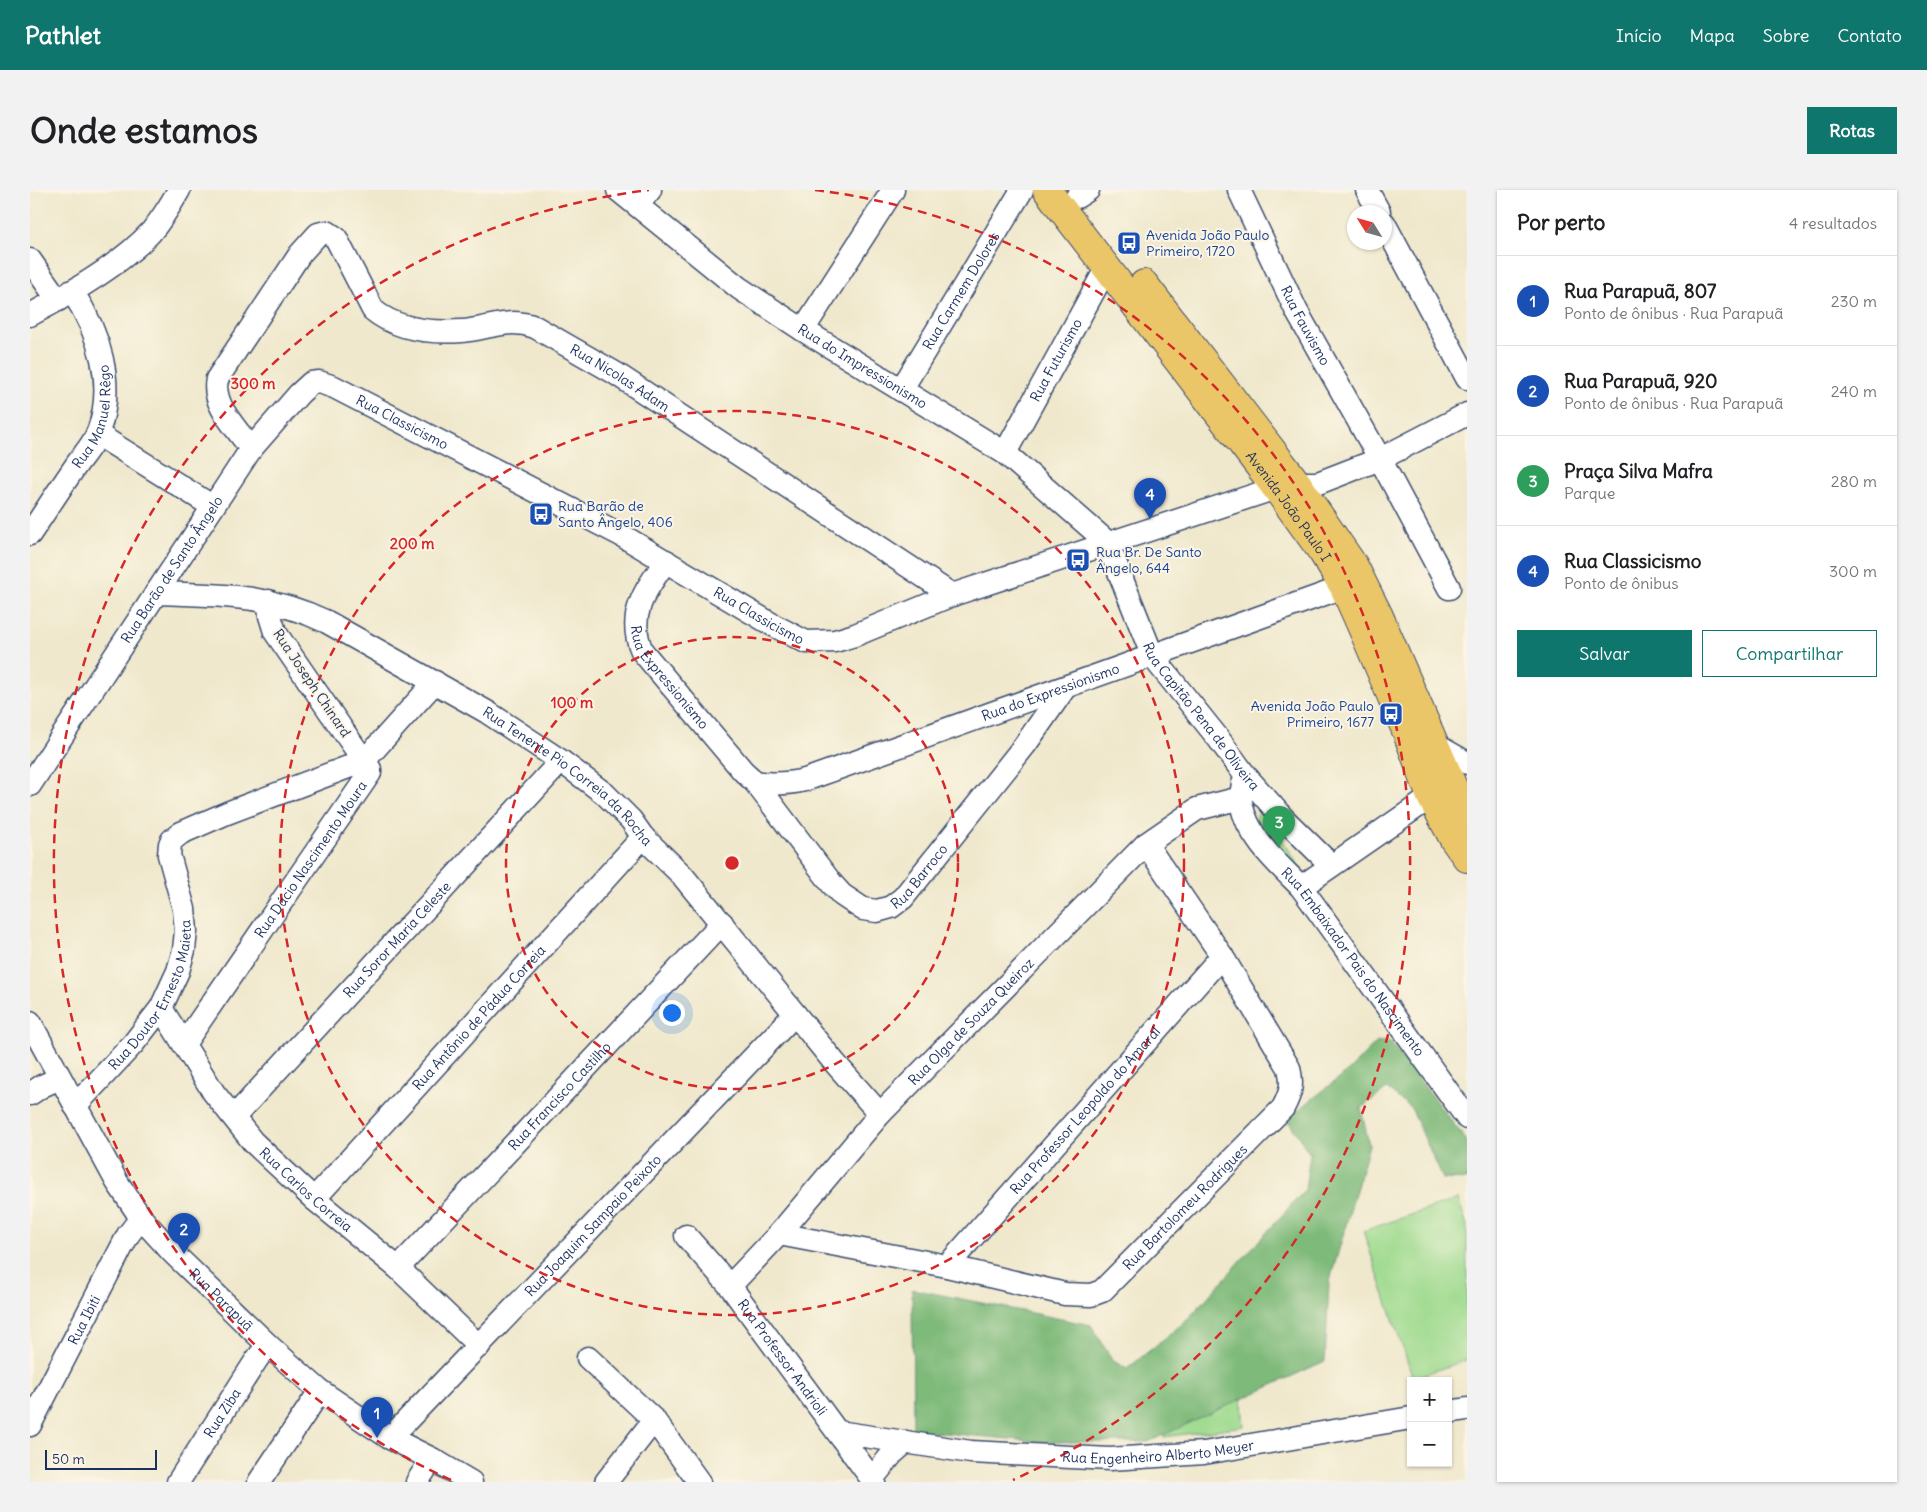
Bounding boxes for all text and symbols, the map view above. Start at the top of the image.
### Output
text: Pathlet [25,20,101,50]
text: Início [1616,24,1662,47]
text: Mapa [1690,24,1735,47]
text: Sobre [1763,24,1809,47]
text: Contato [1837,24,1902,47]
button: Rotas [1807,107,1897,154]
text: Onde estamos [30,108,258,152]
north arrow [1347,205,1392,250]
text: Por perto [1517,209,1605,236]
text: 4 resultados [1789,213,1877,233]
place label: Avenida João Paulo Primeiro, 1720 [1146,226,1269,260]
street label: Rua Carmem Dolores [919,228,1004,353]
bus stop icon: Avenida João Paulo Primeiro, 1720 [1116,230,1142,256]
text: Rua Parapuã, 807 [1564,279,1716,303]
street label: Rua Fauvismo [1277,283,1334,369]
text: 1 [1530,291,1536,311]
text: 230 m [1831,291,1877,311]
text: Ponto de ônibus · Rua Parapuã [1564,303,1784,323]
street label: Rua Futurismo [1026,315,1086,405]
street label: Rua do Impressionismo [794,320,931,413]
street label: Rua Nicolas Adam [567,340,673,416]
street label: Rua Manuel Rêgo [68,363,114,472]
text: Rua Parapuã, 920 [1564,369,1718,393]
text: 300 m [231,374,276,393]
text: 2 [1529,381,1537,401]
text: 240 m [1831,381,1877,401]
street label: Rua Classicismo [353,391,451,453]
text: Ponto de ônibus · Rua Parapuã [1564,393,1784,413]
street label: Avenida João Paulo I [1242,447,1335,565]
text: Praça Silva Mafra [1564,459,1713,483]
text: 3 [1528,471,1538,491]
text: 280 m [1831,471,1877,491]
pin: 4 [1134,478,1166,519]
text: Parque [1564,483,1615,503]
street label: Rua Barão de Santo Ângelo [117,492,227,646]
place label: Rua Barão de Santo Ângelo, 406 [558,497,673,531]
bus stop icon: Rua Barão de Santo Ângelo, 406 [528,501,554,527]
text: 200 m [390,534,434,553]
place label: Rua Br. De Santo Ângelo, 644 [1096,543,1202,577]
bus stop icon: Rua Br. De Santo Ângelo, 644 [1065,547,1091,573]
text: Rua Classicismo [1564,549,1701,573]
text: 4 [1528,561,1538,581]
text: 300 m [1829,561,1877,581]
text: Ponto de ônibus [1564,573,1679,593]
street label: Rua Classicismo [710,583,807,649]
street label: Rua Joseph Chinard [269,625,355,741]
street label: Rua Expressionismo [627,625,713,733]
button: Salvar [1517,630,1692,677]
button: Compartilhar [1702,630,1877,677]
street label: Rua Capitão Pena de Oliveira [1139,639,1263,794]
street label: Rua do Expressionismo [979,659,1122,725]
text: 100 m [551,693,593,712]
place label: Avenida João Paulo Primeiro, 1677 [1251,697,1374,731]
bus stop icon: Avenida João Paulo Primeiro, 1677 [1378,701,1404,727]
street label: Rua Tenente Pio Correia da Rocha [479,703,656,850]
street label: Rua Dácio Nascimento Moura [251,777,371,941]
pin: 3 [1263,806,1295,847]
street label: Rua Barroco [887,840,952,913]
centre of rings [723,854,741,872]
street label: Rua Embaixador Pais do Nascimento [1277,864,1429,1060]
street label: Rua Soror Maria Celeste [339,878,455,1001]
street label: Rua Doutor Ernesto Maieta [104,919,195,1074]
street label: Rua Antônio de Pádua Correia [408,941,549,1094]
street label: Rua Olga de Souza Queiroz [904,954,1038,1089]
your location [659,1000,685,1026]
street label: Rua Professor Leopoldo do Amaral [1006,1023,1164,1198]
street label: Rua Francisco Castilho [504,1038,615,1154]
street label: Rua Bartolomeu Rodrigues [1119,1140,1251,1274]
street label: Rua Carlos Correia [256,1144,356,1236]
street label: Rua Joaquim Sampaio Peixoto [521,1150,665,1300]
pin: 2 [168,1213,200,1254]
street label: Rua Parapuã [186,1265,257,1335]
street label: Rua Ibiti [64,1292,104,1348]
street label: Rua Professor Andrioli [734,1296,831,1419]
map controls [1407,1377,1452,1467]
button: + [1407,1377,1452,1422]
street label: Rua Ziba [200,1385,245,1441]
pin: 1 [361,1397,393,1438]
button: − [1407,1422,1452,1467]
street label: Rua Engenheiro Alberto Meyer [1062,1436,1256,1468]
scale bar [45,1447,158,1470]
text: 50 m [52,1450,85,1468]

